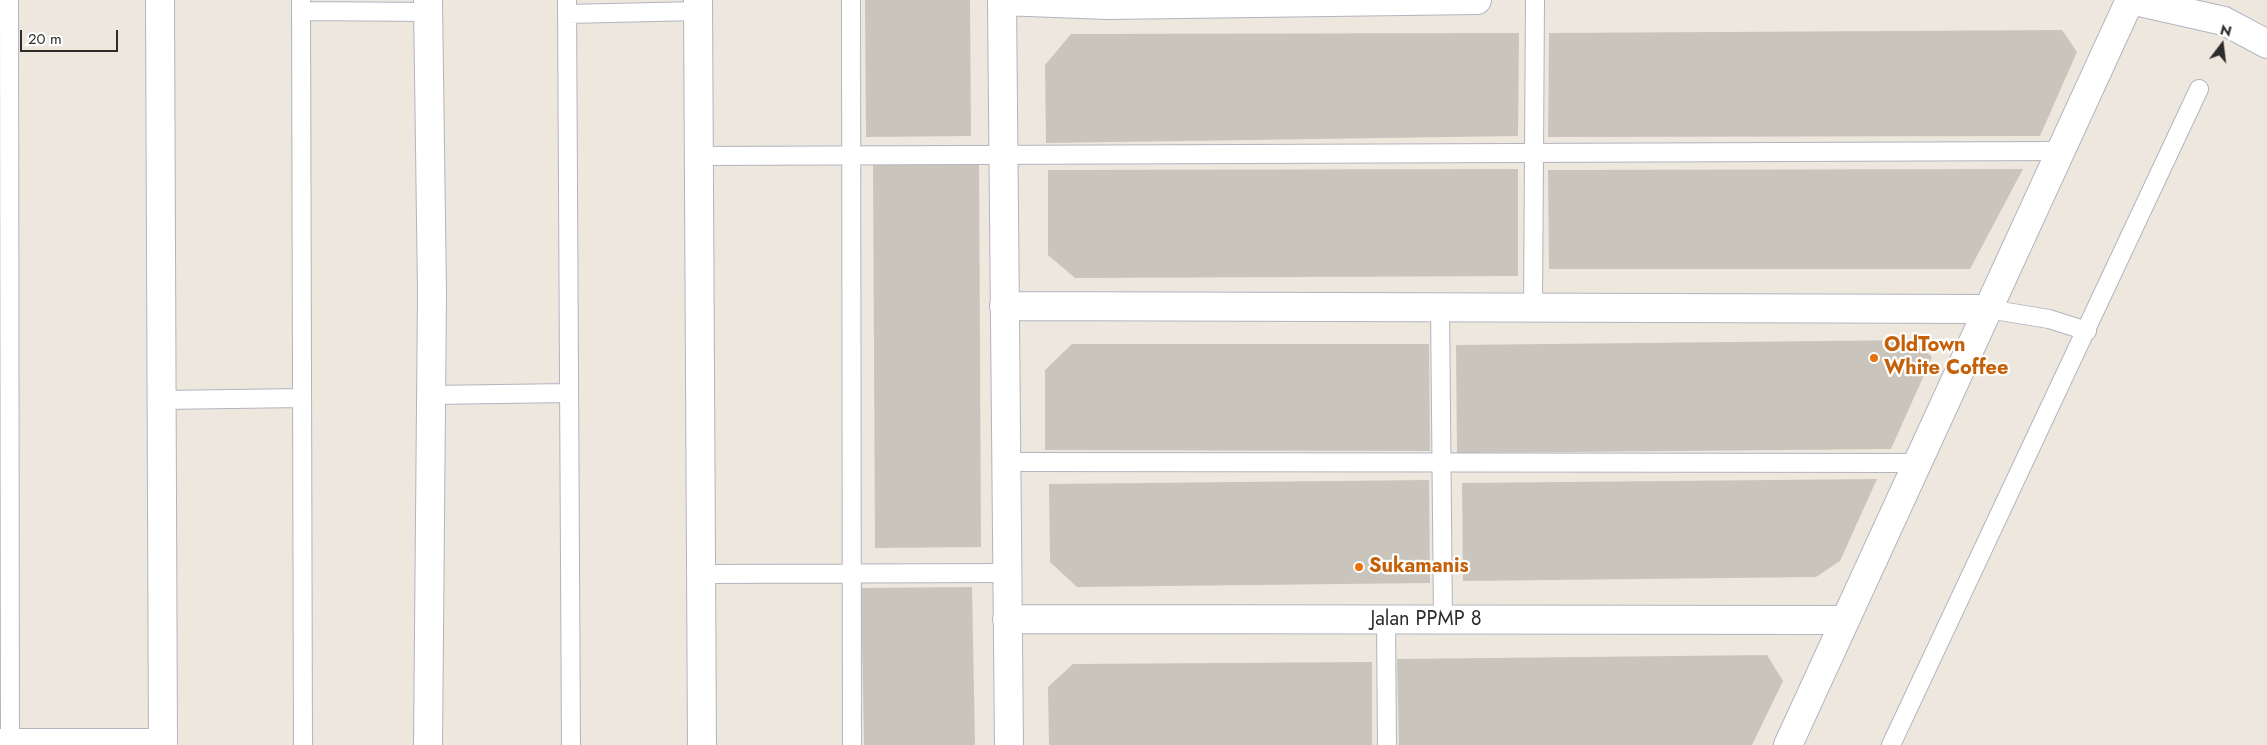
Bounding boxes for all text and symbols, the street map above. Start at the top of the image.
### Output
text: N [2218,19,2234,42]
scale bar [22,20,120,52]
north arrow [2197,20,2247,70]
text: 20 m [28,28,62,50]
place label: OldTown White Coffee [1884,334,2009,381]
marker: OldTown White Coffee [1868,352,1880,364]
place label: Sukamanis [1369,555,1469,579]
marker: Sukamanis [1353,561,1365,573]
street label: Jalan PPMP 8 [1370,608,1482,632]

